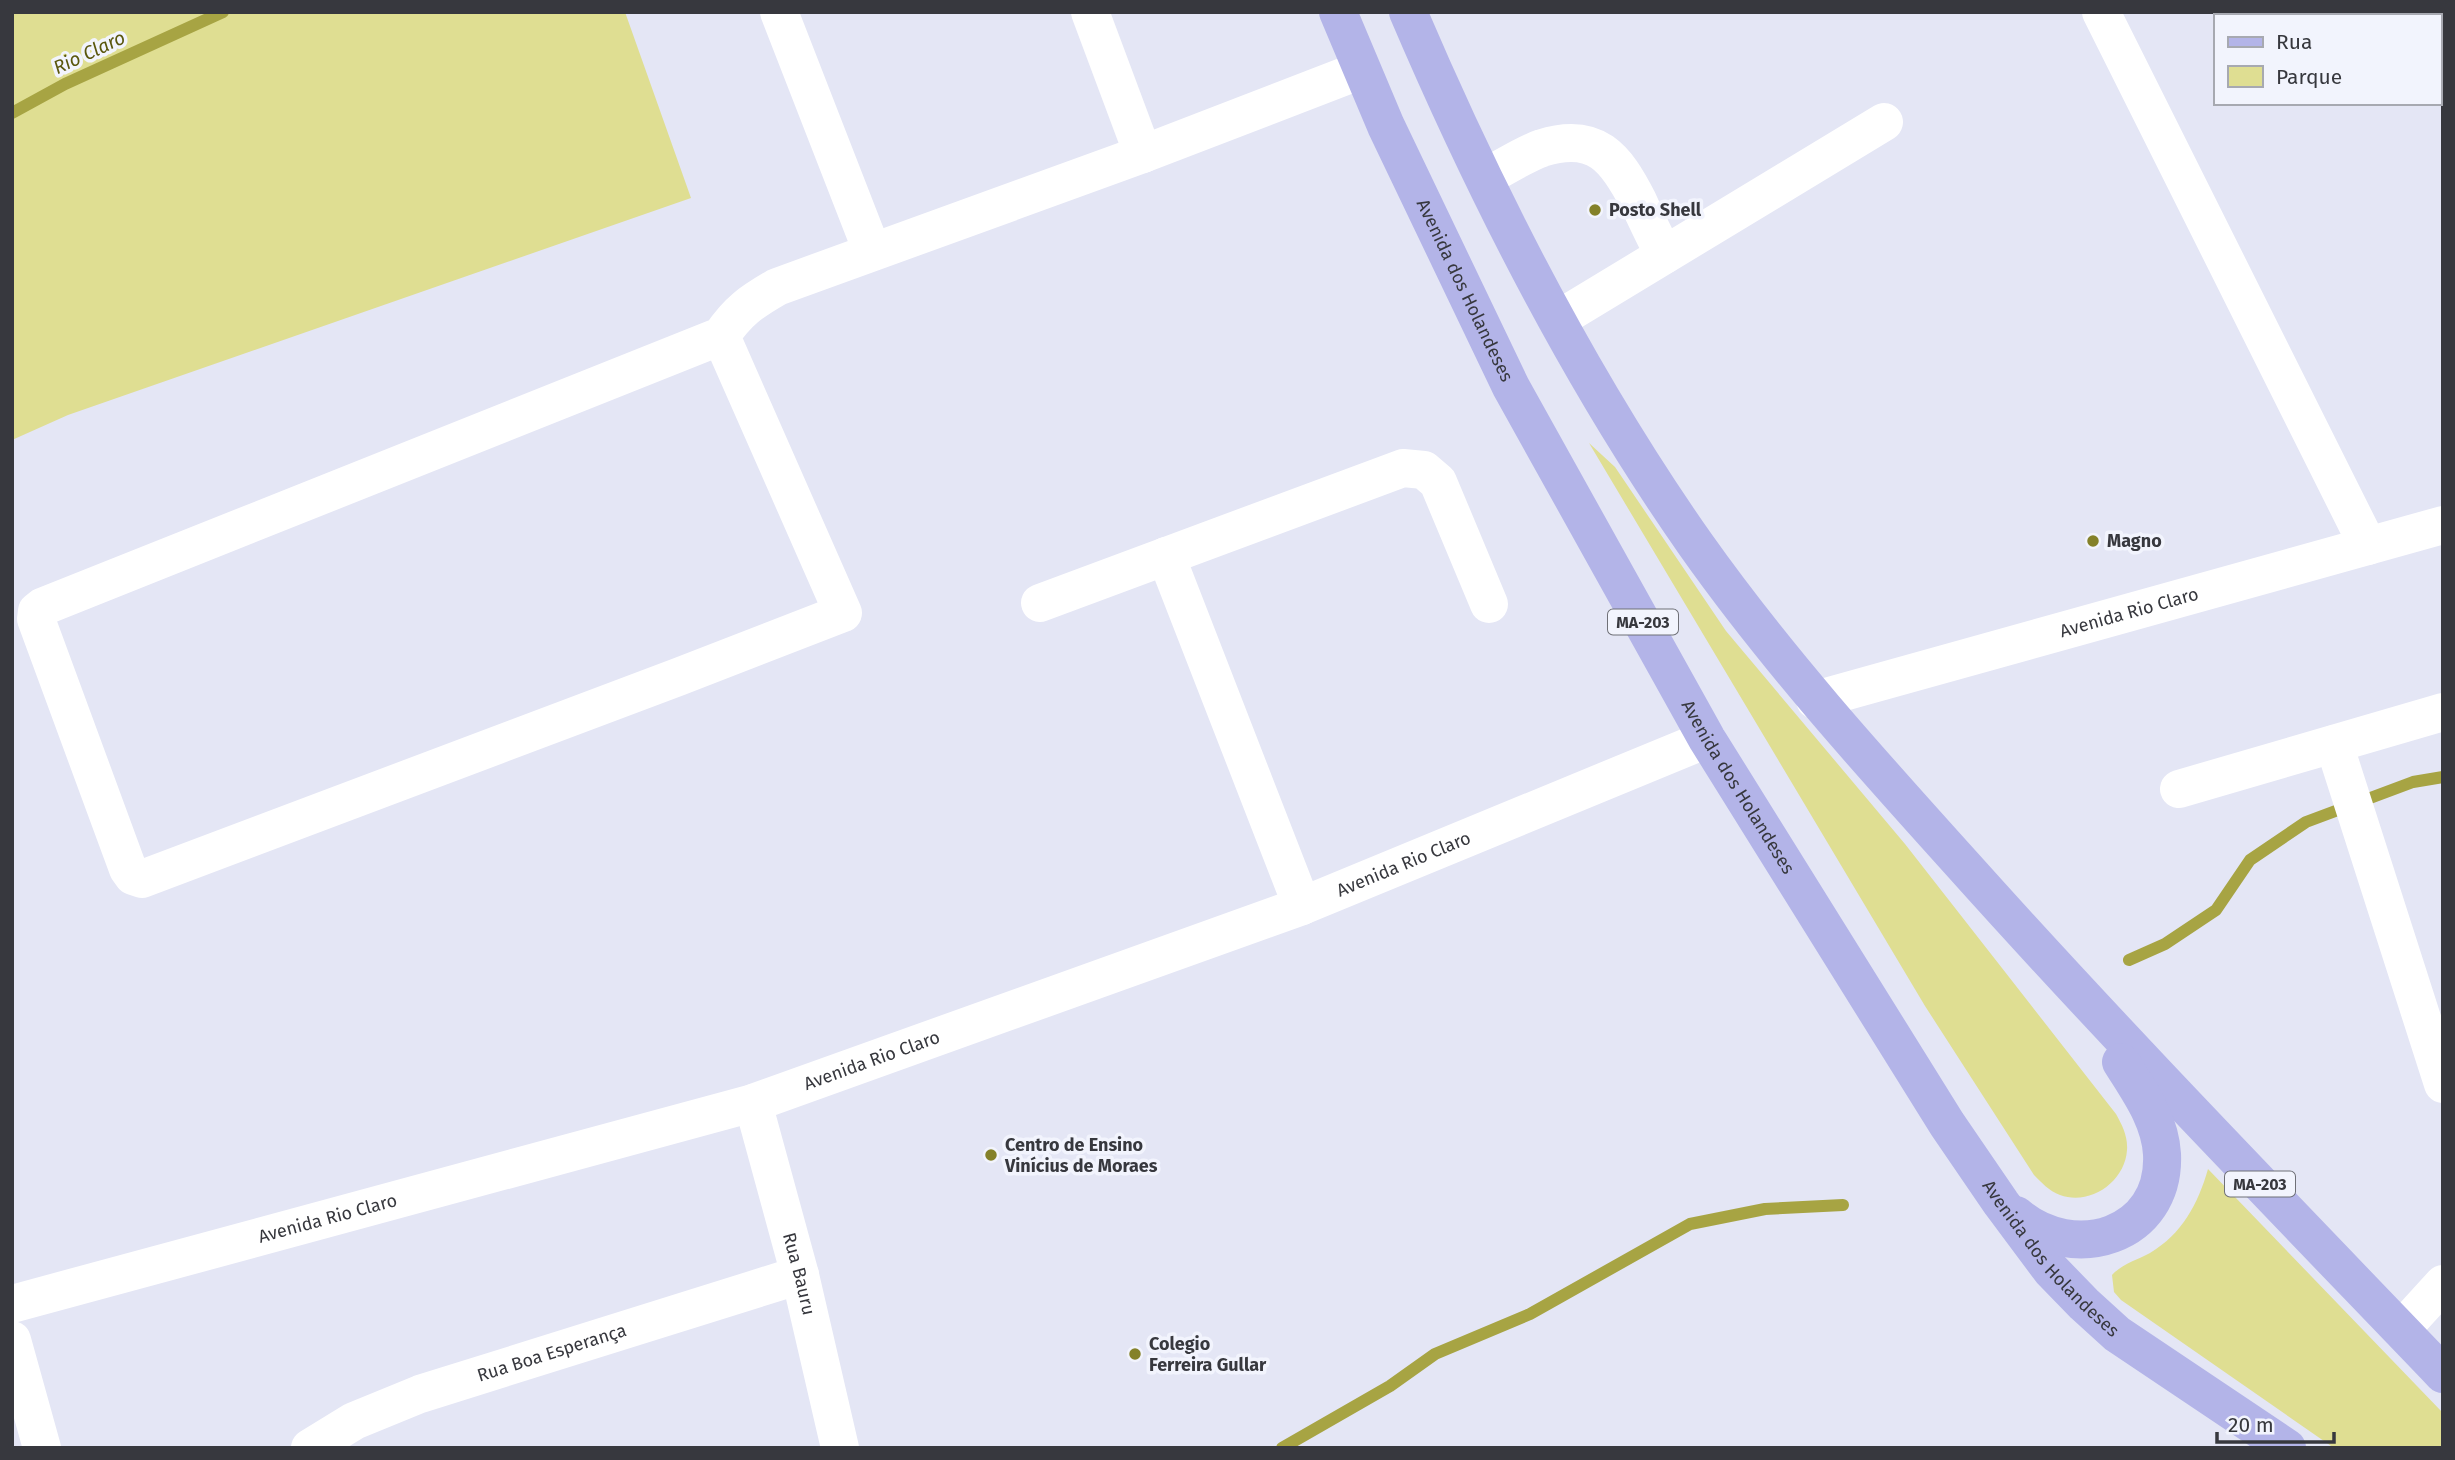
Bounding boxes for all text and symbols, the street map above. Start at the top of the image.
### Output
legend [2214,14,2441,105]
water label: Rio Claro [50,26,129,79]
text: Rua [2276,29,2312,55]
text: Parque [2276,64,2342,90]
street label: Avenida dos Holandeses [1412,196,1518,385]
place label: Posto Shell [1609,199,1702,221]
marker: Posto Shell [1587,202,1603,218]
place label: Magno [2107,530,2162,552]
marker: Magno [2085,533,2101,549]
street label: Avenida Rio Claro [2057,583,2201,642]
road number: MA-203 [1608,610,1678,635]
street label: Avenida dos Holandeses [1677,696,1799,878]
street label: Avenida Rio Claro [1333,827,1474,902]
street label: Avenida Rio Claro [801,1026,943,1095]
place label: Centro de Ensino Vinícius de Moraes [1004,1134,1158,1177]
marker: Centro de Ensino Vinícius de Moraes [983,1147,999,1163]
road number: MA-203 [2225,1172,2295,1196]
street label: Avenida dos Holandeses [1978,1176,2124,1341]
street label: Avenida Rio Claro [256,1189,399,1248]
street label: Rua Bauru [778,1230,820,1317]
street label: Rua Boa Esperança [474,1319,629,1386]
place label: Colegio Ferreira Gullar [1149,1333,1267,1376]
marker: Colegio Ferreira Gullar [1127,1346,1143,1362]
scale bar [2217,1400,2334,1444]
text: 20 m [2228,1412,2274,1438]

